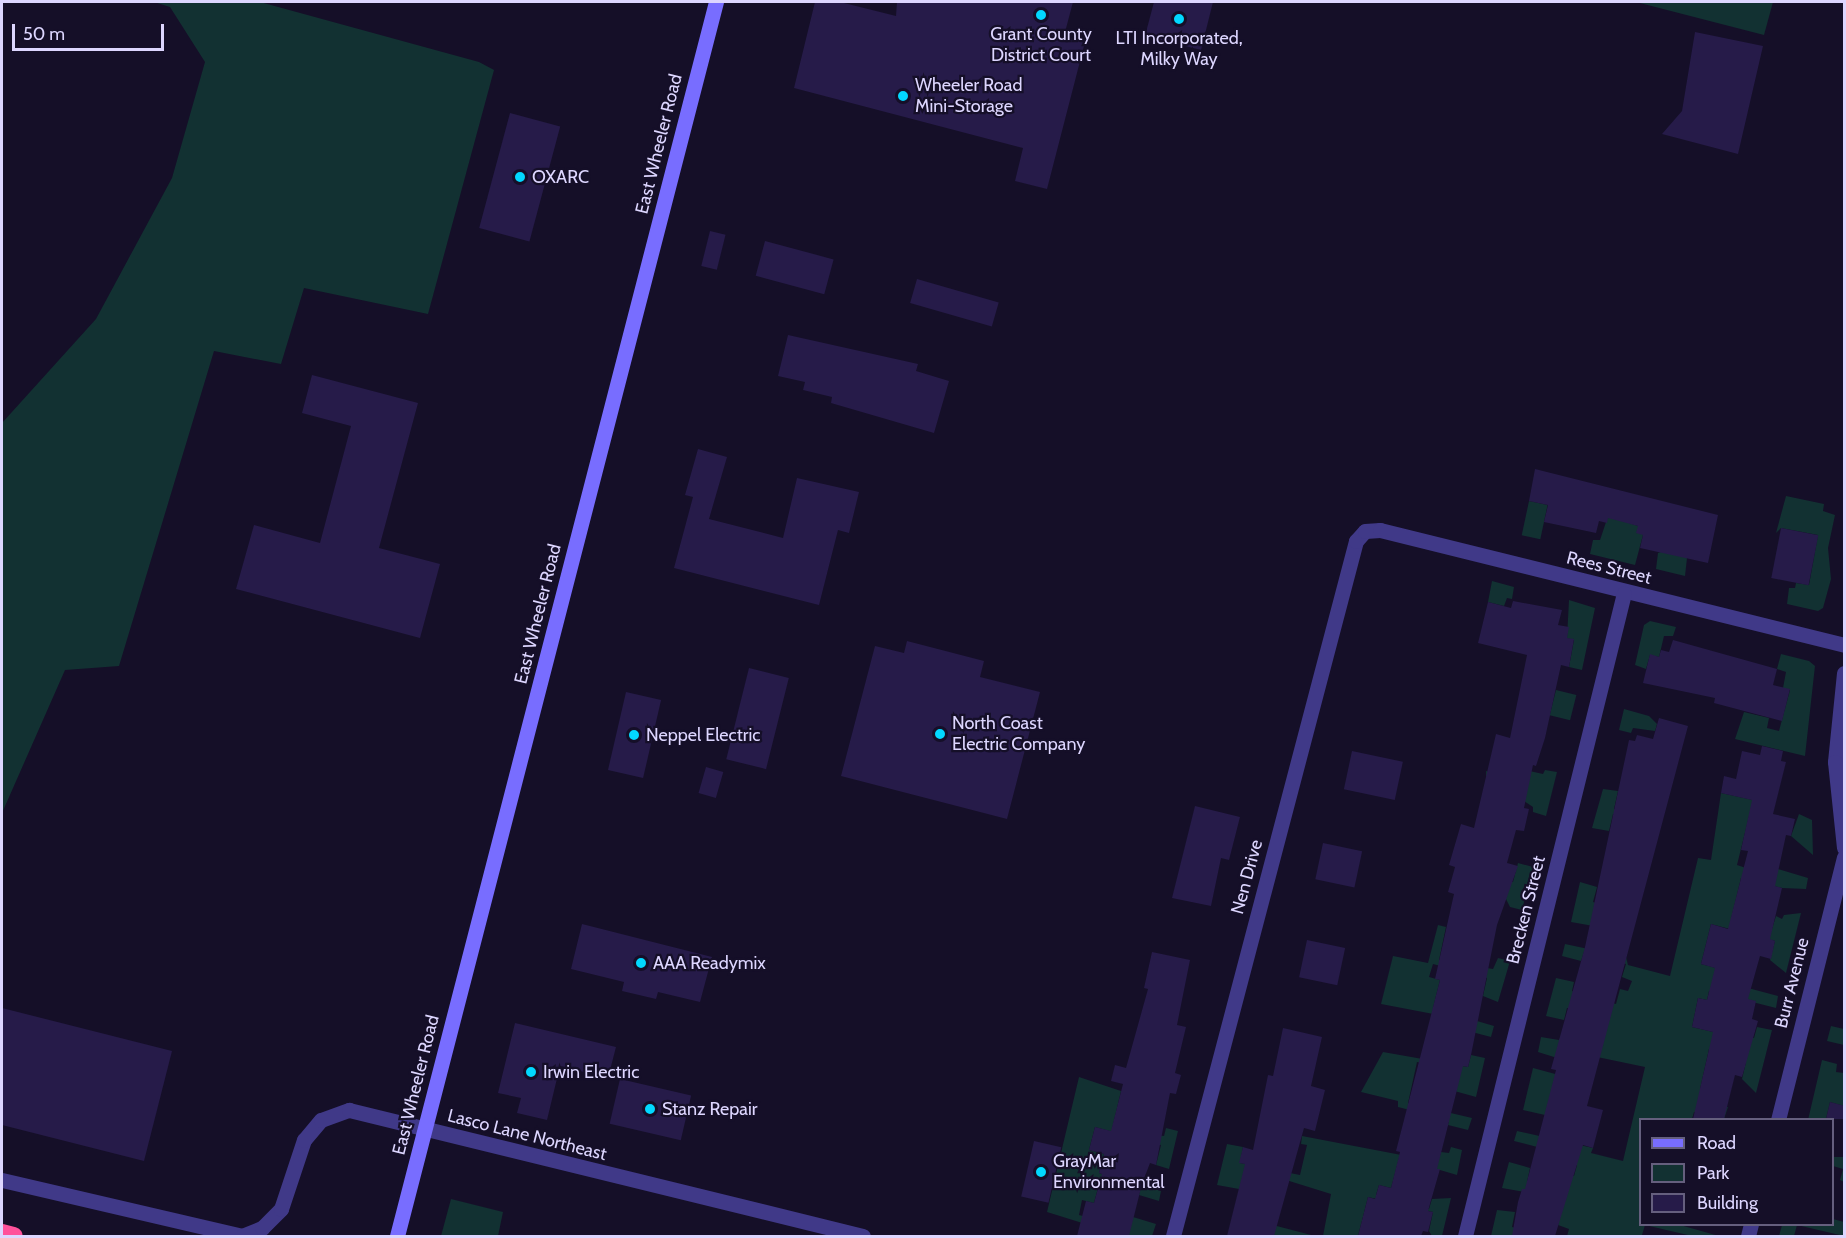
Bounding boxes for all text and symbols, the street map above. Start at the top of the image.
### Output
marker: Grant County District Court [1034,8,1048,22]
scale bar [15,12,166,50]
marker: LTI Incorporated, Milky Way [1172,12,1186,26]
text: 50 m [23,23,65,45]
place label: Grant County District Court [990,24,1092,66]
place label: LTI Incorporated, Milky Way [1115,28,1243,70]
street label: East Wheeler Road [631,72,687,216]
place label: Wheeler Road Mini-Storage [915,75,1022,118]
marker: Wheeler Road Mini-Storage [896,89,910,103]
place label: OXARC [532,166,589,188]
marker: OXARC [513,170,527,184]
street label: East Wheeler Road [510,542,566,686]
street label: Rees Street [1564,547,1654,589]
place label: North Coast Electric Company [952,713,1085,756]
place label: Neppel Electric [646,724,760,746]
marker: North Coast Electric Company [933,727,947,741]
marker: Neppel Electric [627,728,641,742]
street label: Nen Drive [1227,837,1267,917]
street label: Brecken Street [1502,854,1550,966]
street label: Burr Avenue [1770,935,1814,1031]
place label: AAA Readymix [653,952,766,974]
marker: AAA Readymix [634,956,648,970]
street label: East Wheeler Road [388,1013,444,1157]
place label: Irwin Electric [543,1061,639,1083]
marker: Irwin Electric [524,1065,538,1079]
place label: Stanz Repair [662,1098,757,1120]
marker: Stanz Repair [643,1102,657,1116]
street label: Lasco Lane Northeast [445,1105,609,1165]
legend [1639,1118,1834,1226]
text: Road [1697,1132,1736,1154]
place label: GrayMar Environmental [1053,1151,1165,1194]
text: Park [1697,1162,1729,1184]
marker: GrayMar Environmental [1034,1165,1048,1179]
text: Building [1697,1192,1758,1214]

